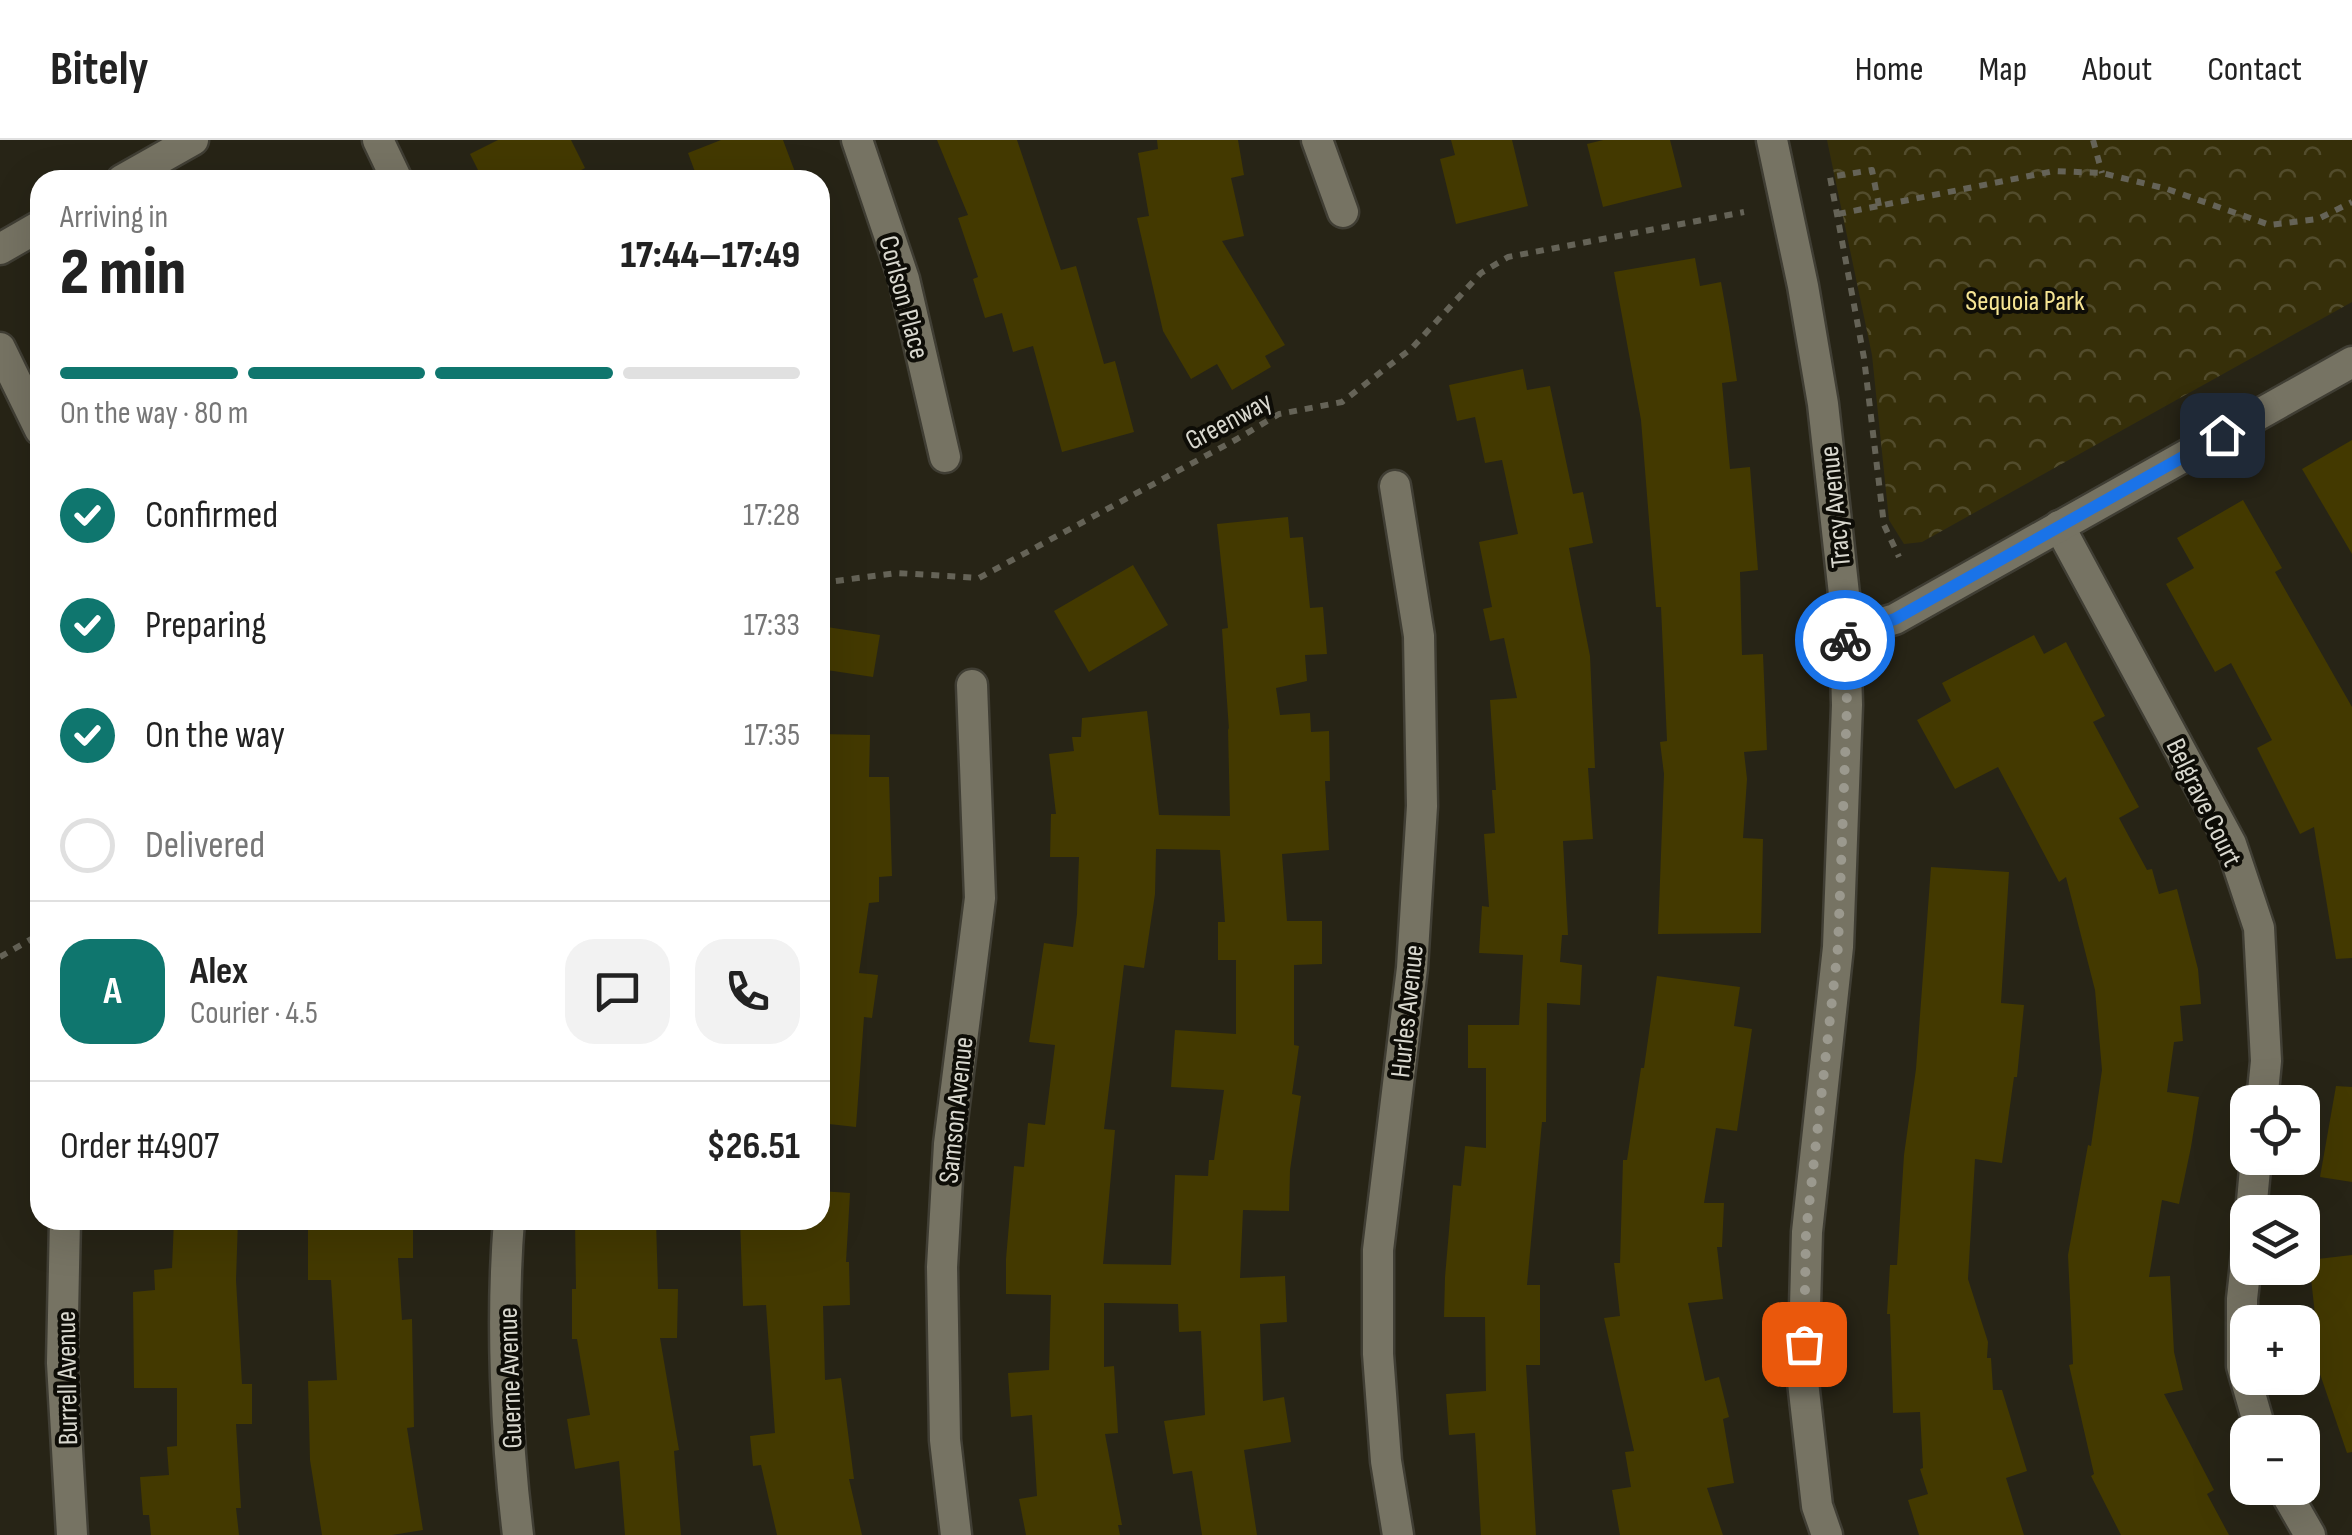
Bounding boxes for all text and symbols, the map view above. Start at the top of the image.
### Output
text: Bitely [50,41,148,98]
text: Home [1855,48,1924,91]
text: Map [1979,48,2027,91]
text: About [2082,48,2152,91]
text: Contact [2207,48,2302,91]
text: Arriving in [60,198,168,237]
street label: Corlson Place [871,232,936,363]
text: 17:44–17:49 [621,233,800,278]
text: 2 min [60,235,186,313]
park label: Sequoia Park [1965,285,2085,318]
street label: Greenway [1180,385,1278,458]
pin [2180,393,2265,478]
text: On the way · 80 m [60,394,248,433]
icon: home [2195,408,2250,463]
street label: Tracy Avenue [1813,444,1858,569]
icon: check [60,488,115,543]
text: Confirmed [145,493,278,538]
text: 17:28 [743,496,800,535]
courier [1795,590,1895,690]
icon: check [60,598,115,653]
text: Preparing [145,603,266,648]
text: 17:33 [743,606,800,645]
icon: bike [1818,613,1873,668]
icon: check [60,708,115,763]
text: On the way [145,713,285,758]
text: 17:35 [744,716,800,755]
street label: Belgrave Court [2159,733,2249,872]
text: Delivered [145,823,265,868]
button: chat [565,939,670,1044]
button: phone [695,939,800,1044]
street label: Hurles Avenue [1384,943,1431,1079]
text: Alex [190,949,248,994]
text: A [103,969,122,1014]
text: Courier · 4.5 [190,994,318,1033]
street label: Samson Avenue [932,1035,981,1185]
map controls [2230,1085,2320,1505]
button: locate [2230,1085,2320,1175]
text: Order #4907 [60,1124,219,1169]
text: $26.51 [706,1124,800,1169]
button: layers [2230,1195,2320,1285]
pin [1762,1302,1847,1387]
button: + [2230,1305,2320,1395]
street label: Guerne Avenue [492,1307,529,1449]
street label: Burrell Avenue [50,1311,85,1445]
icon: bag [1777,1317,1832,1372]
button: − [2230,1415,2320,1505]

